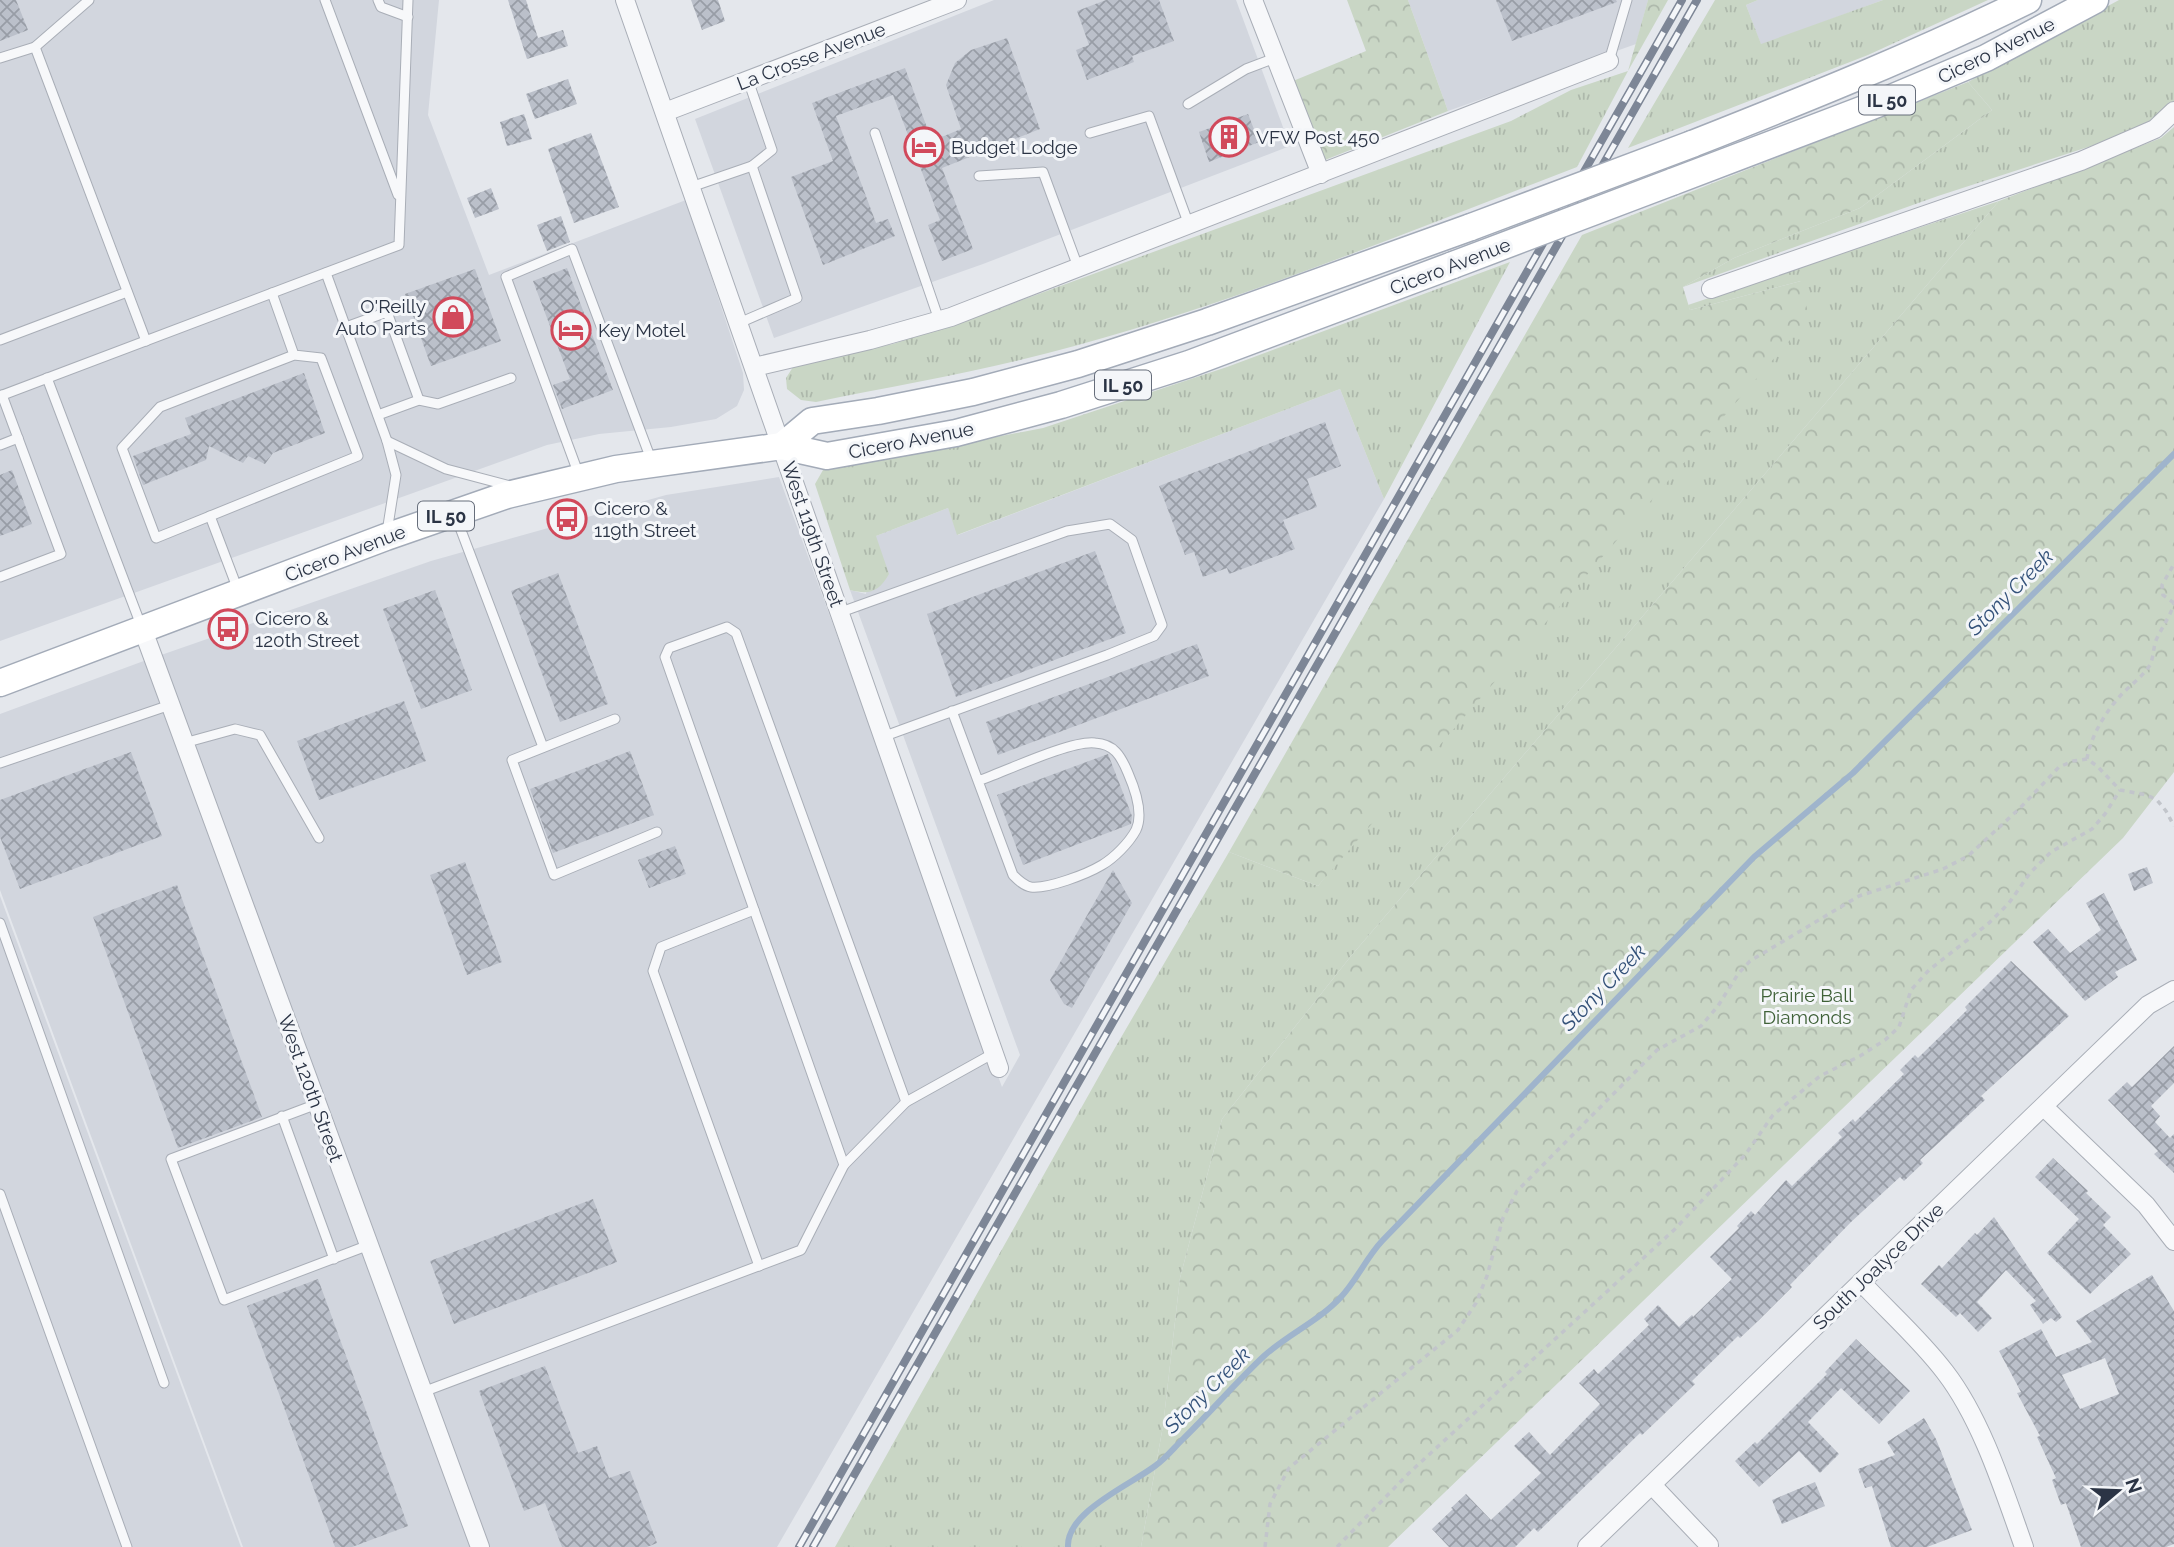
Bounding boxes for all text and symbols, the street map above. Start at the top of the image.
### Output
street label: Cicero Avenue [1934,12,2058,88]
street label: La Crosse Avenue [734,18,888,94]
road number: IL 50 [1859,86,1915,114]
building icon: VFW Post 450 [1208,116,1250,158]
hotel icon: Budget Lodge [903,126,945,168]
place label: VFW Post 450 [1256,126,1380,148]
place label: Budget Lodge [951,136,1078,158]
street label: Cicero Avenue [1387,233,1513,299]
place label: O'Reilly Auto Parts [335,295,426,339]
shop icon: O'Reilly Auto Parts [432,296,474,338]
hotel icon: Key Motel [550,309,592,351]
place label: Key Motel [598,319,686,341]
road number: IL 50 [1095,370,1151,400]
street label: Cicero Avenue [846,417,976,463]
street label: West 119th Street [778,458,848,610]
place label: Cicero & 119th Street [594,497,697,541]
bus stop icon: Cicero & 119th Street [546,498,588,540]
road number: IL 50 [418,502,474,530]
street label: Cicero Avenue [282,520,408,586]
water label: Stony Creek [1961,544,2058,641]
place label: Cicero & 120th Street [255,607,360,651]
bus stop icon: Cicero & 120th Street [207,608,249,650]
water label: Stony Creek [1555,938,1651,1037]
park label: Prairie Ball Diamonds [1760,984,1854,1028]
street label: West 120th Street [274,1012,348,1165]
street label: South Joalyce Drive [1808,1198,1948,1334]
water label: Stony Creek [1158,1342,1255,1439]
north arrow [2083,1456,2153,1526]
text: N [2121,1475,2147,1496]

